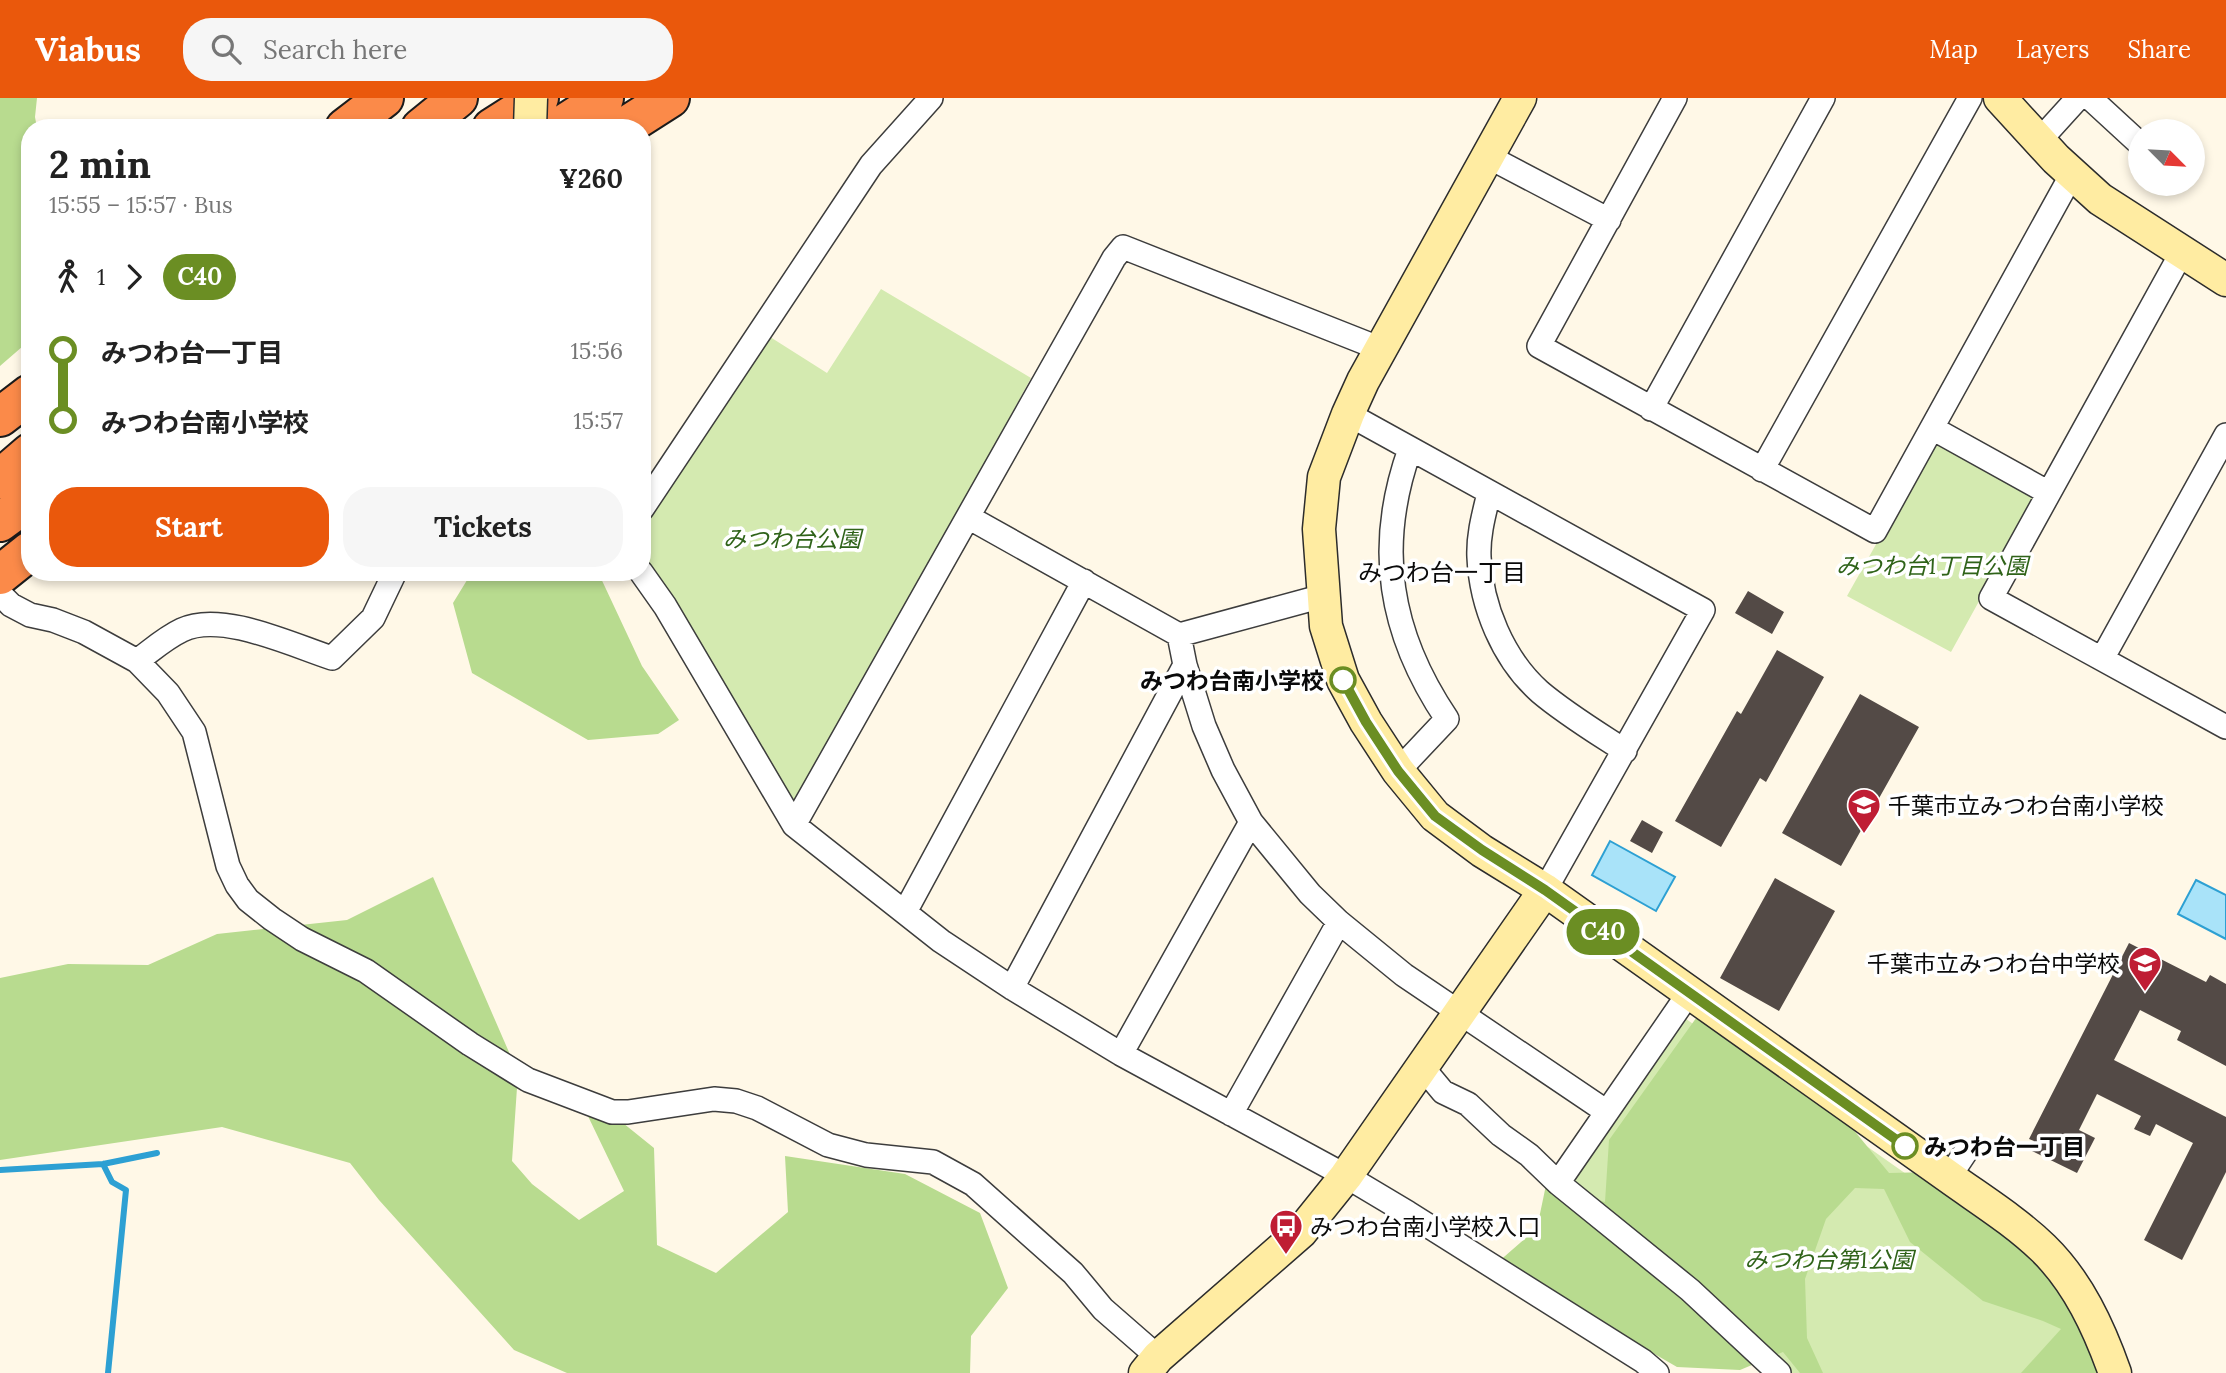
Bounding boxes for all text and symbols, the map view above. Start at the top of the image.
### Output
search box [183,18,673,81]
text: Viabus [35,28,141,70]
icon: search [207,30,245,68]
text: Search here [263,33,407,66]
text: Map [1929,34,1978,65]
text: Layers [2016,34,2089,65]
text: Share [2127,34,2191,65]
north arrow [2128,119,2205,196]
map controls [2128,119,2205,196]
text: 2 min [49,140,151,188]
text: ¥260 [559,162,623,195]
text: 15:55 – 15:57 · Bus [49,190,233,219]
icon: walk [49,258,87,296]
icon: forward [115,258,153,296]
text: C40 [177,261,222,292]
text: 1 [97,262,105,291]
text: みつわ台一丁目 [101,336,283,369]
text: 15:56 [571,336,623,365]
text: みつわ台南小学校 [101,406,309,439]
text: 15:57 [573,406,623,435]
button: Start [49,487,329,567]
button: Tickets [343,487,623,567]
park label: みつわ台公園 [723,524,864,553]
park label: みつわ台1丁目公園 [1836,551,2031,580]
district label: みつわ台一丁目 [1358,557,1526,588]
place label: みつわ台南小学校 [1140,666,1324,695]
marker: みつわ台南小学校 [1330,667,1356,693]
school or university icon: 千葉市立みつわ台南小学校 [1845,786,1883,835]
place label: 千葉市立みつわ台南小学校 [1888,791,2164,820]
line badge: C40 [1563,909,1643,955]
text: C40 [1581,916,1625,947]
school or university icon: 千葉市立みつわ台中学校 [2126,944,2164,993]
place label: 千葉市立みつわ台中学校 [1867,949,2120,978]
place label: みつわ台一丁目 [1924,1132,2085,1161]
marker: みつわ台一丁目 [1892,1133,1918,1159]
bus stop icon: みつわ台南小学校入口 [1267,1207,1305,1256]
place label: みつわ台南小学校入口 [1310,1212,1540,1241]
park label: みつわ台第1公園 [1744,1245,1917,1274]

